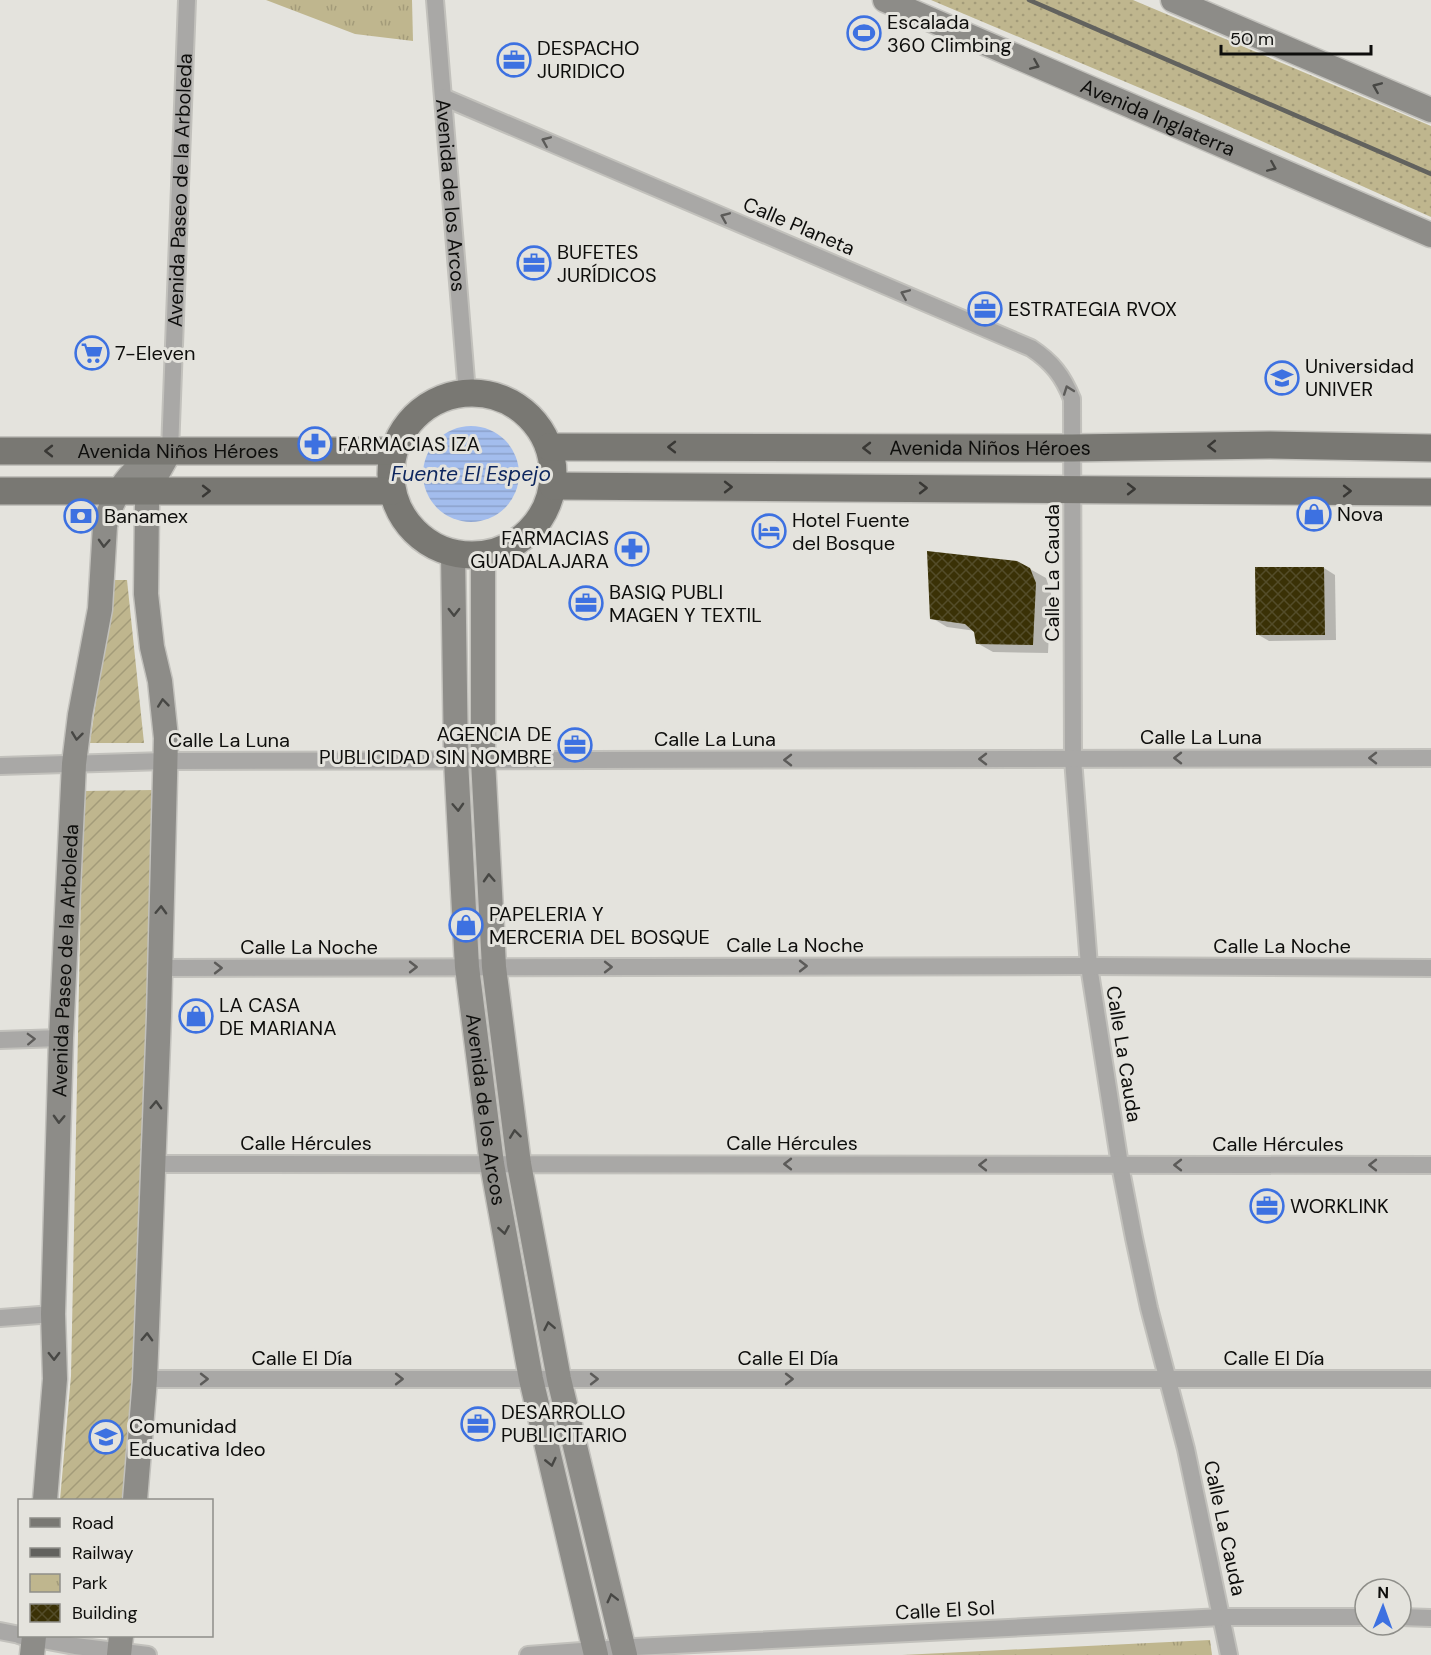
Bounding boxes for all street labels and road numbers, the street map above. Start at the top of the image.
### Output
street label: Avenida Paseo de la Arboleda [162,53,198,327]
street label: Avenida Inglaterra [1077,73,1239,162]
street label: Avenida de los Arcos [430,98,472,293]
street label: Calle Planeta [739,191,859,261]
street label: Avenida Niños Héroes [889,435,1091,461]
street label: Avenida Niños Héroes [77,438,279,464]
street label: Calle La Cauda [1039,504,1065,642]
street label: Calle La Luna [1140,724,1262,750]
street label: Calle La Luna [654,726,776,752]
street label: Calle La Luna [168,727,290,753]
street label: Avenida Paseo de la Arboleda [46,823,84,1098]
street label: Calle La Noche [726,932,864,958]
street label: Calle La Noche [1213,933,1351,959]
street label: Calle La Noche [240,934,378,960]
street label: Calle La Cauda [1100,984,1148,1124]
street label: Avenida de los Arcos [460,1012,512,1207]
street label: Calle Hércules [240,1130,372,1156]
street label: Calle Hércules [726,1130,858,1156]
street label: Calle Hércules [1212,1131,1344,1157]
street label: Calle El Día [252,1345,353,1371]
street label: Calle El Día [738,1345,839,1371]
street label: Calle El Día [1224,1345,1325,1371]
street label: Calle La Cauda [1198,1458,1252,1598]
street label: Calle El Sol [894,1594,996,1626]

